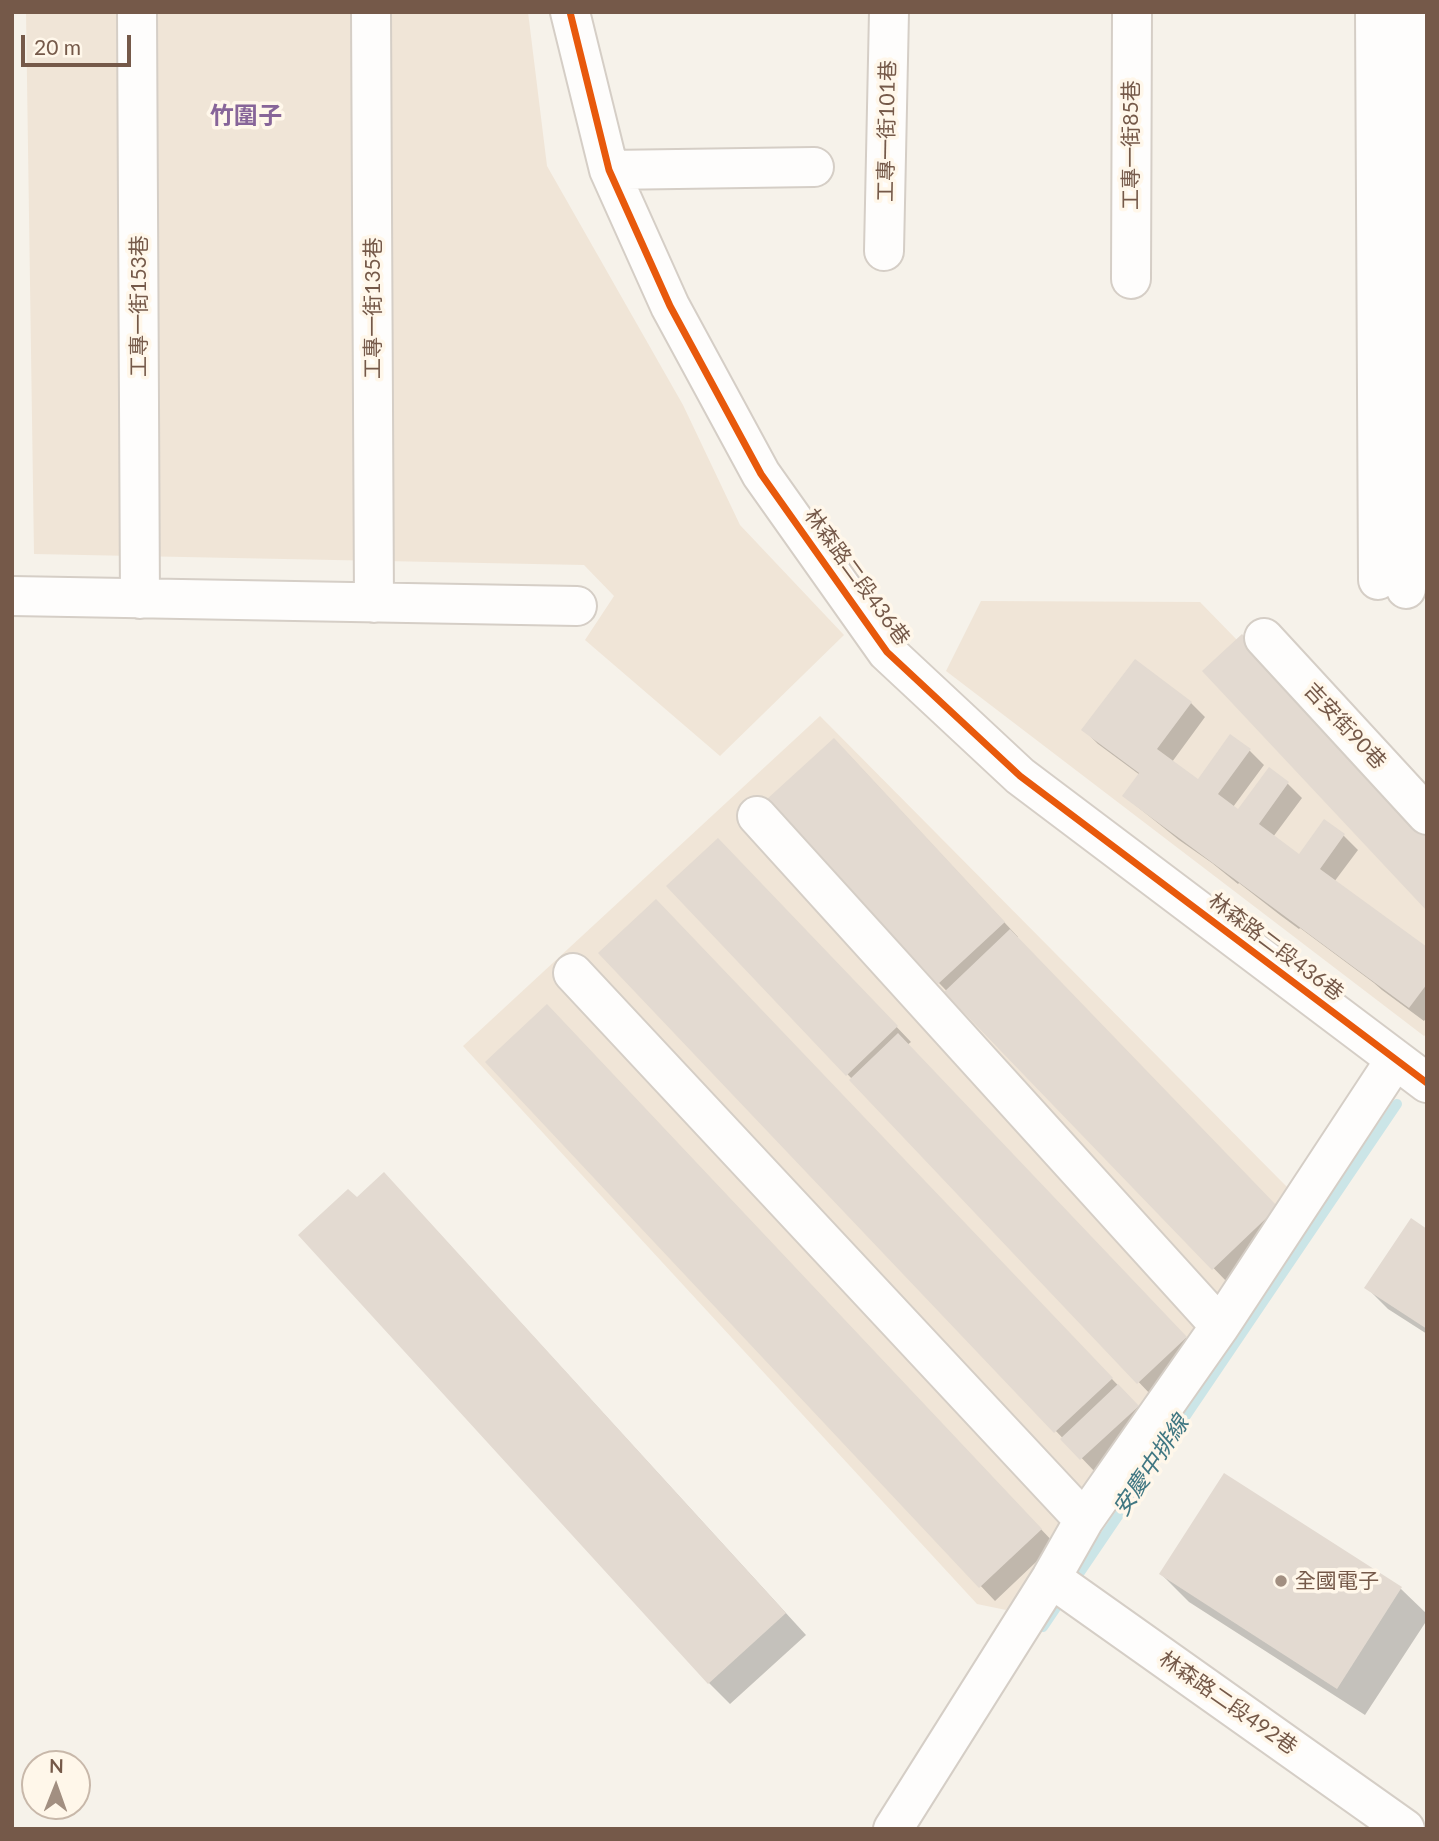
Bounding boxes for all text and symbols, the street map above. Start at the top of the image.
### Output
scale bar [24,21,135,65]
text: 20 m [34,34,81,59]
street label: 工專一街101巷 [873,60,901,202]
street label: 工專一街85巷 [1118,80,1144,210]
district label: 竹圍子 [210,102,282,130]
street label: 工專一街153巷 [126,235,152,377]
street label: 工專一街135巷 [360,237,386,379]
street label: 林森路二段436巷 [799,504,915,650]
street label: 吉安街90巷 [1299,678,1391,774]
street label: 林森路二段436巷 [1204,888,1348,1006]
water label: 安慶中排線 [1107,1411,1195,1521]
place label: 全國電子 [1295,1568,1379,1594]
marker: 全國電子 [1273,1573,1289,1589]
street label: 林森路二段492巷 [1154,1646,1302,1760]
north arrow [21,1750,91,1820]
text: N [49,1754,64,1777]

